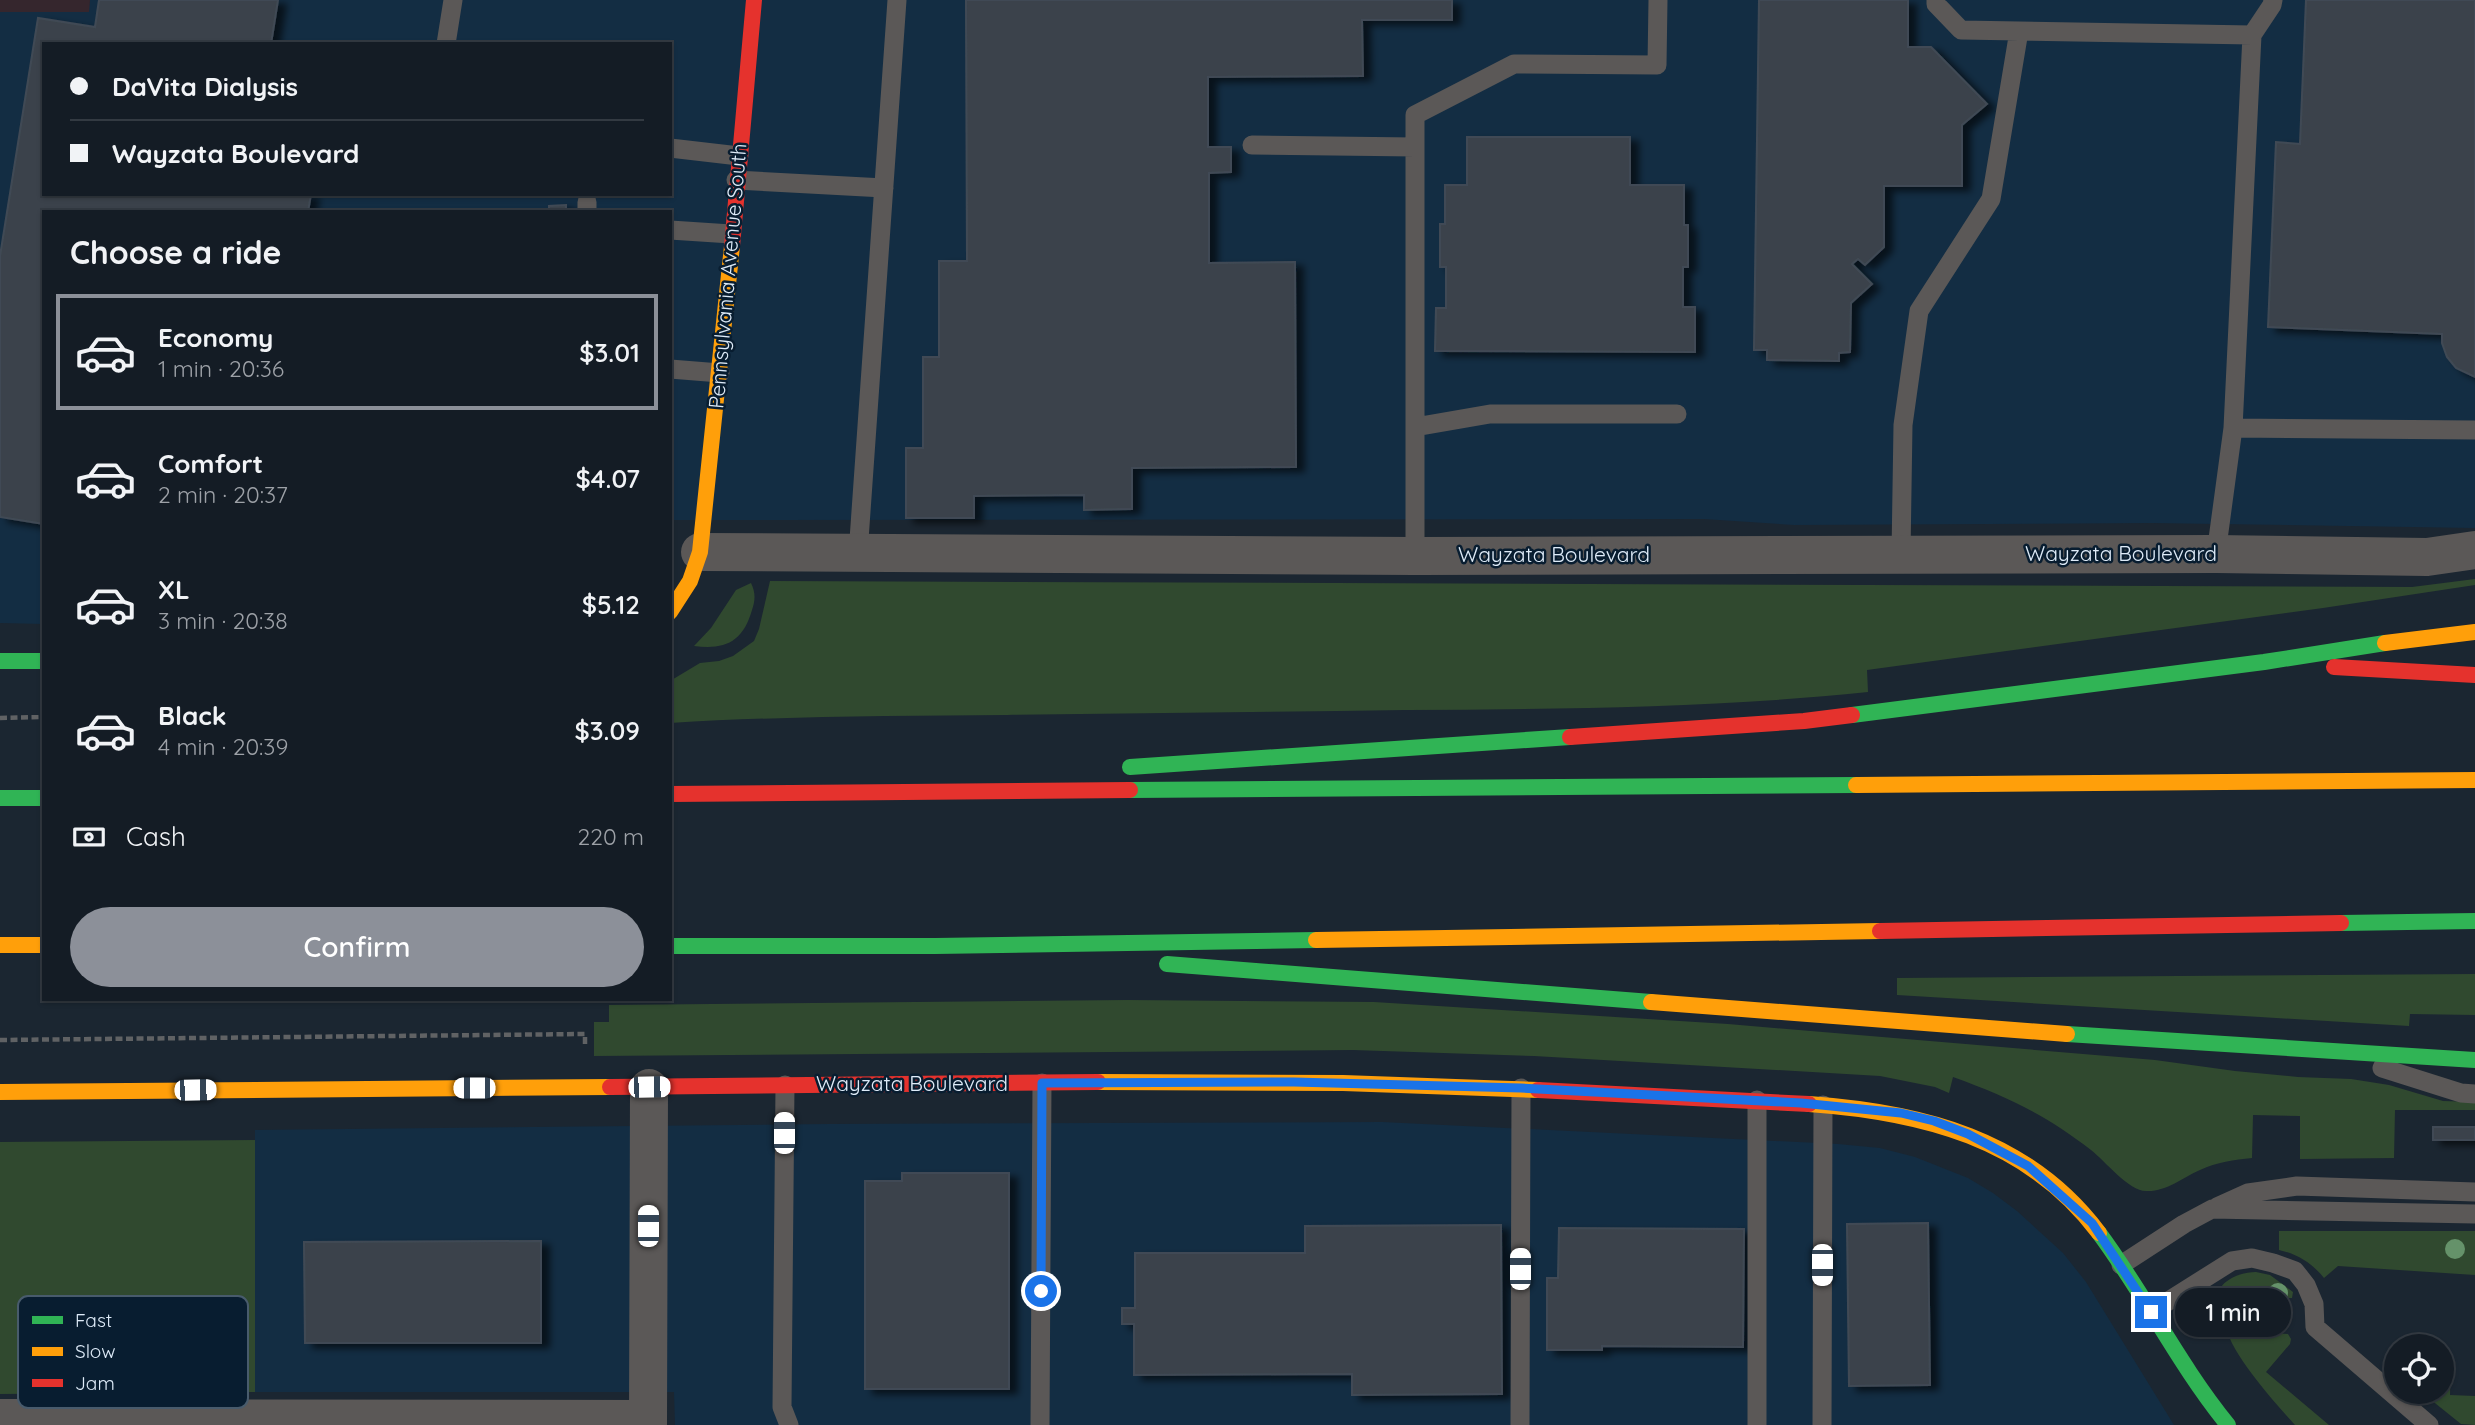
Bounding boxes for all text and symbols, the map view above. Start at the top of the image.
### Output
text: DaVita Dialysis [112,70,298,103]
text: Wayzata Boulevard [112,137,359,170]
street label: Pennsylvania Avenue South [702,142,752,410]
text: Choose a ride [70,232,282,272]
icon: car [74,321,137,384]
text: Economy [158,321,273,354]
text: $3.01 [579,336,640,369]
text: 1 min · 20:36 [158,354,284,383]
icon: car [74,447,137,510]
text: Comfort [158,447,263,480]
text: $4.07 [576,462,640,495]
text: 2 min · 20:37 [158,480,288,509]
street label: Wayzata Boulevard [2025,540,2217,566]
street label: Wayzata Boulevard [1458,541,1650,567]
icon: car [74,573,137,636]
text: XL [158,573,190,606]
text: $5.12 [582,588,640,621]
text: 3 min · 20:38 [158,606,288,635]
icon: car [74,699,137,762]
text: Black [158,699,227,732]
text: $3.09 [575,714,640,747]
text: 4 min · 20:39 [158,732,288,761]
icon: cash [70,818,108,856]
text: Cash [126,820,186,853]
text: 220 m [578,822,644,851]
button: Confirm [70,907,644,987]
street label: Wayzata Boulevard [816,1070,1008,1096]
car [628,1076,671,1098]
car [454,1078,496,1099]
car [174,1079,217,1101]
car [774,1112,795,1154]
car [638,1205,659,1247]
car [1812,1244,1833,1286]
car [1510,1248,1531,1290]
route start [1025,1275,1057,1307]
callout: 1 min [2176,1288,2291,1336]
legend [18,1296,248,1408]
route end [2135,1296,2167,1328]
text: 1 min [2205,1298,2261,1327]
text: Fast [75,1308,112,1332]
map controls [2384,1334,2454,1404]
button: locate [2384,1334,2454,1404]
text: Slow [75,1339,116,1363]
text: Jam [75,1371,115,1395]

